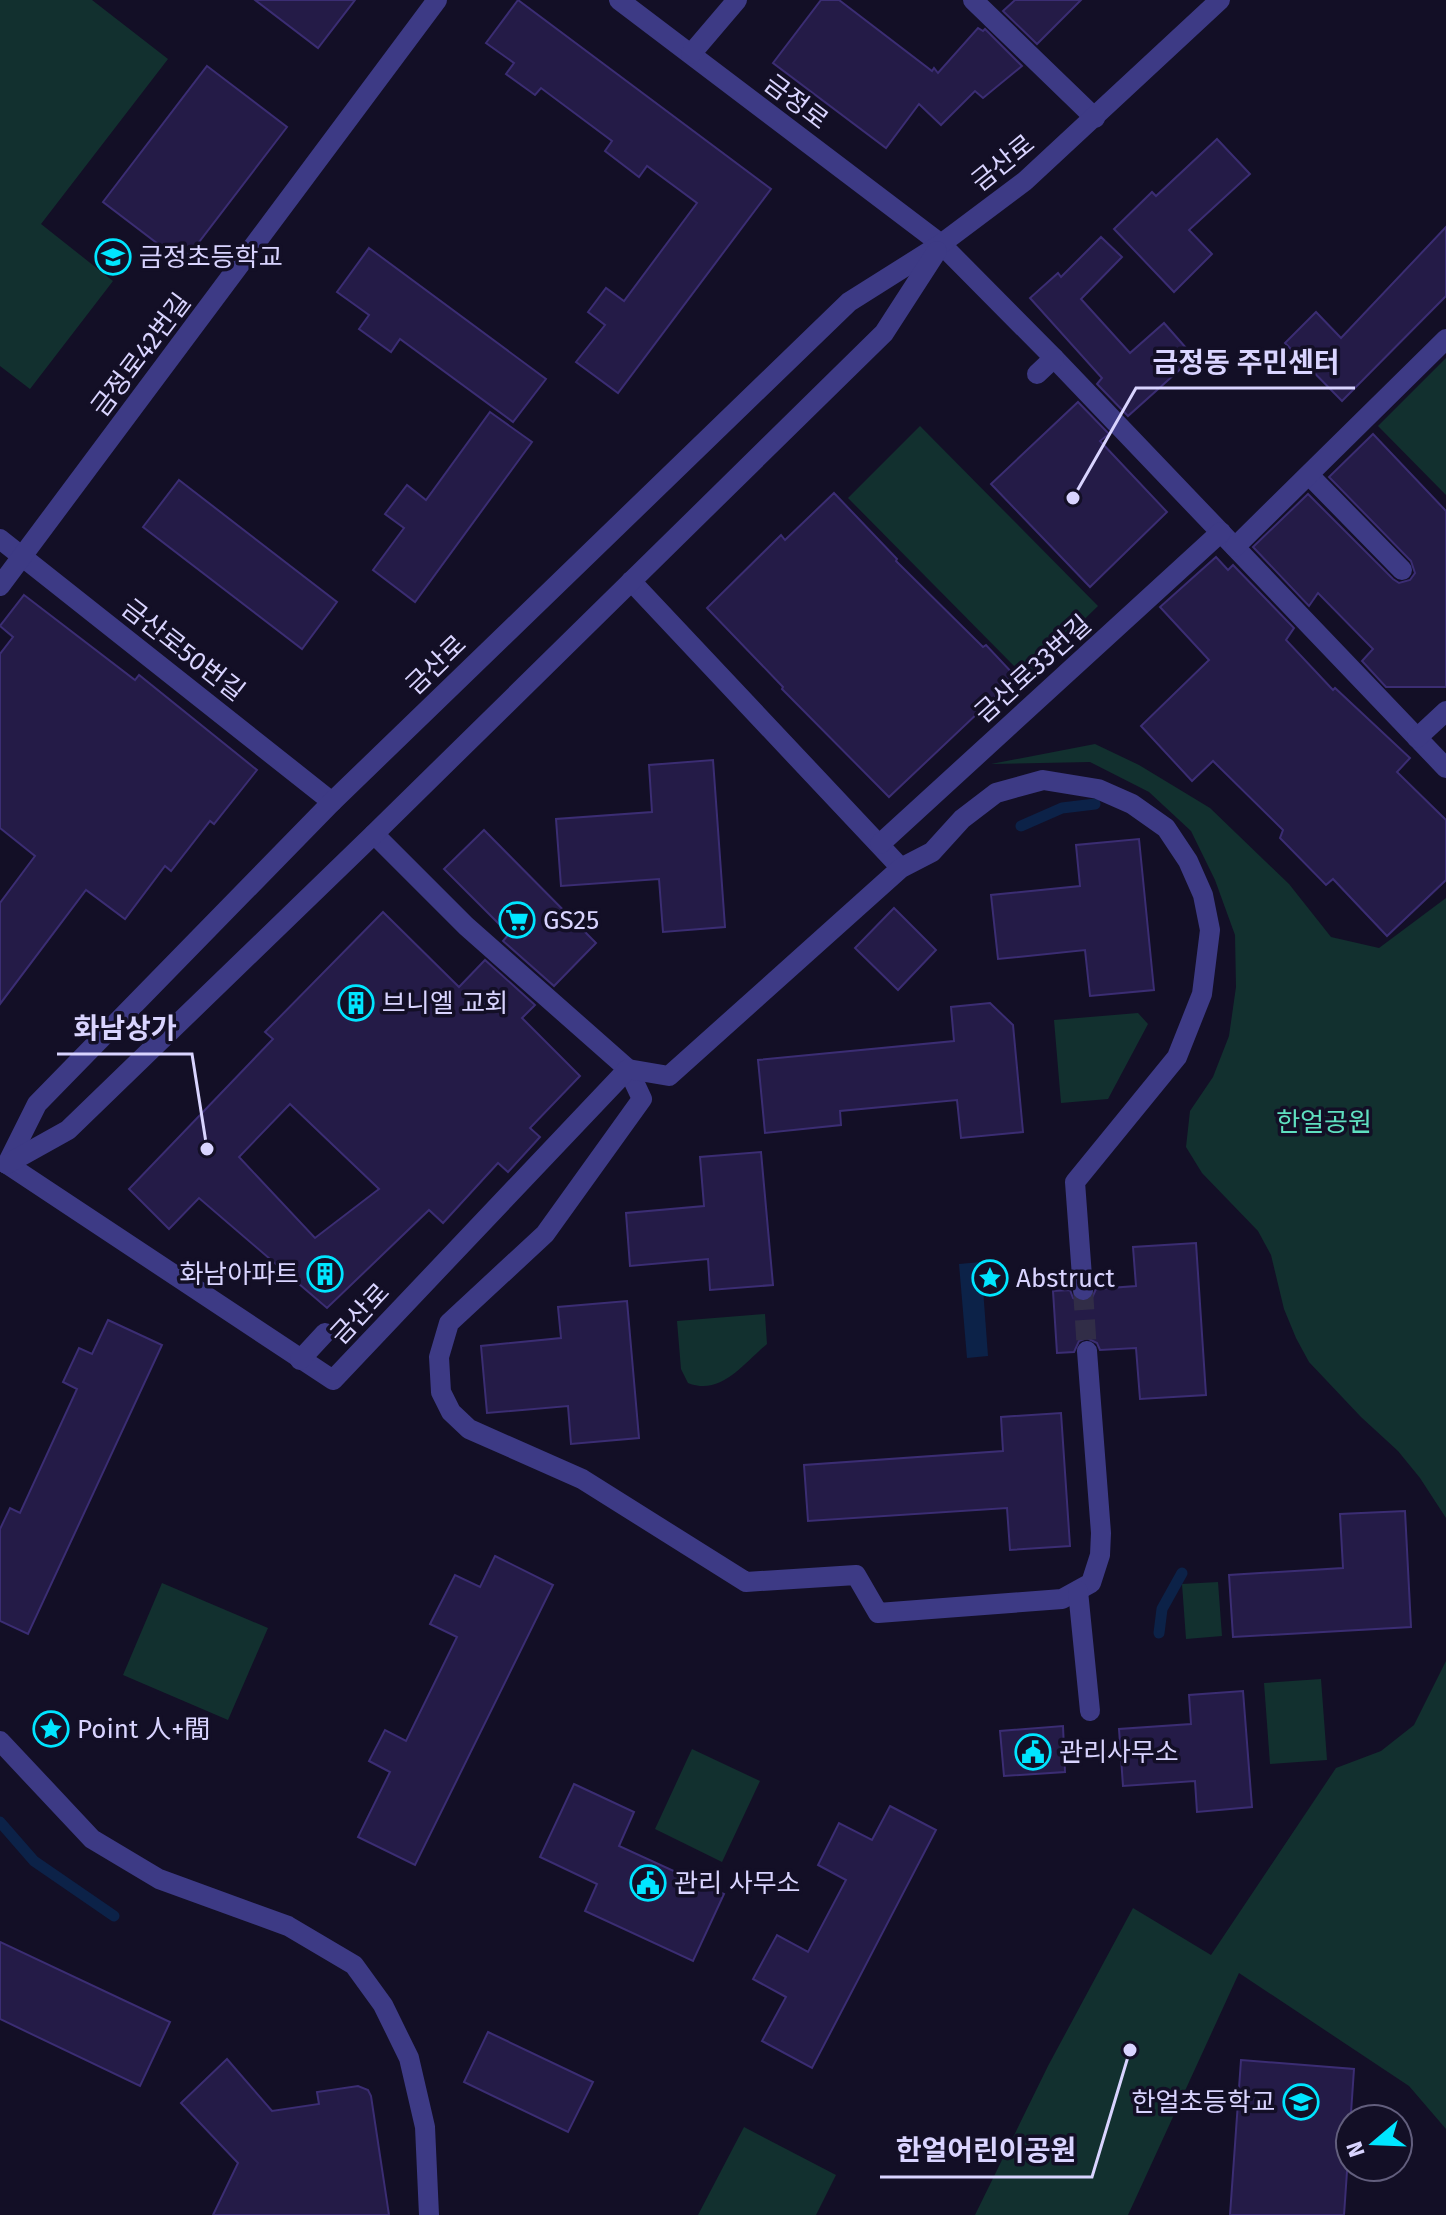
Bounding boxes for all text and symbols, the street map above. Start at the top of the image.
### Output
street label: 금정로 [758,68,834,136]
street label: 금산로 [965,128,1041,198]
school or university icon: 금정초등학교 [94,238,132,276]
place label: 금정초등학교 [139,242,283,273]
street label: 금정로42번길 [85,287,197,423]
callout: 금정동 주민센터 [1136,336,1355,388]
text: 금정동 주민센터 [1153,346,1339,379]
street label: 금산로50번길 [115,592,251,708]
street label: 금산로33번길 [969,609,1097,729]
street label: 금산로 [399,629,473,701]
supermarket icon: GS25 [498,901,536,939]
place label: GS25 [543,905,599,936]
building icon: 브니엘 교회 [337,984,375,1022]
place label: 브니엘 교회 [382,988,509,1019]
callout: 화남상가 [57,1002,192,1054]
text: 화남상가 [73,1012,177,1045]
park label: 한얼공원 [1276,1107,1372,1138]
building icon: 화남아파트 [306,1255,344,1293]
place label: 화남아파트 [179,1259,299,1290]
place icon: Abstruct [971,1259,1009,1297]
place label: Abstruct [1016,1263,1115,1294]
street label: 금산로 [324,1277,396,1351]
place icon: Point 人+間 [32,1710,70,1748]
place label: Point 人+間 [77,1714,210,1745]
public building icon: 관리사무소 [1014,1733,1052,1771]
place label: 관리사무소 [1059,1737,1179,1768]
public building icon: 관리 사무소 [629,1864,667,1902]
place label: 관리 사무소 [674,1868,801,1899]
school or university icon: 한얼초등학교 [1282,2083,1320,2121]
place label: 한얼초등학교 [1131,2087,1275,2118]
north arrow [1334,2103,1414,2183]
callout: 한얼어린이공원 [880,2125,1092,2177]
text: 한얼어린이공원 [896,2134,1076,2167]
text: N [1340,2138,1371,2161]

